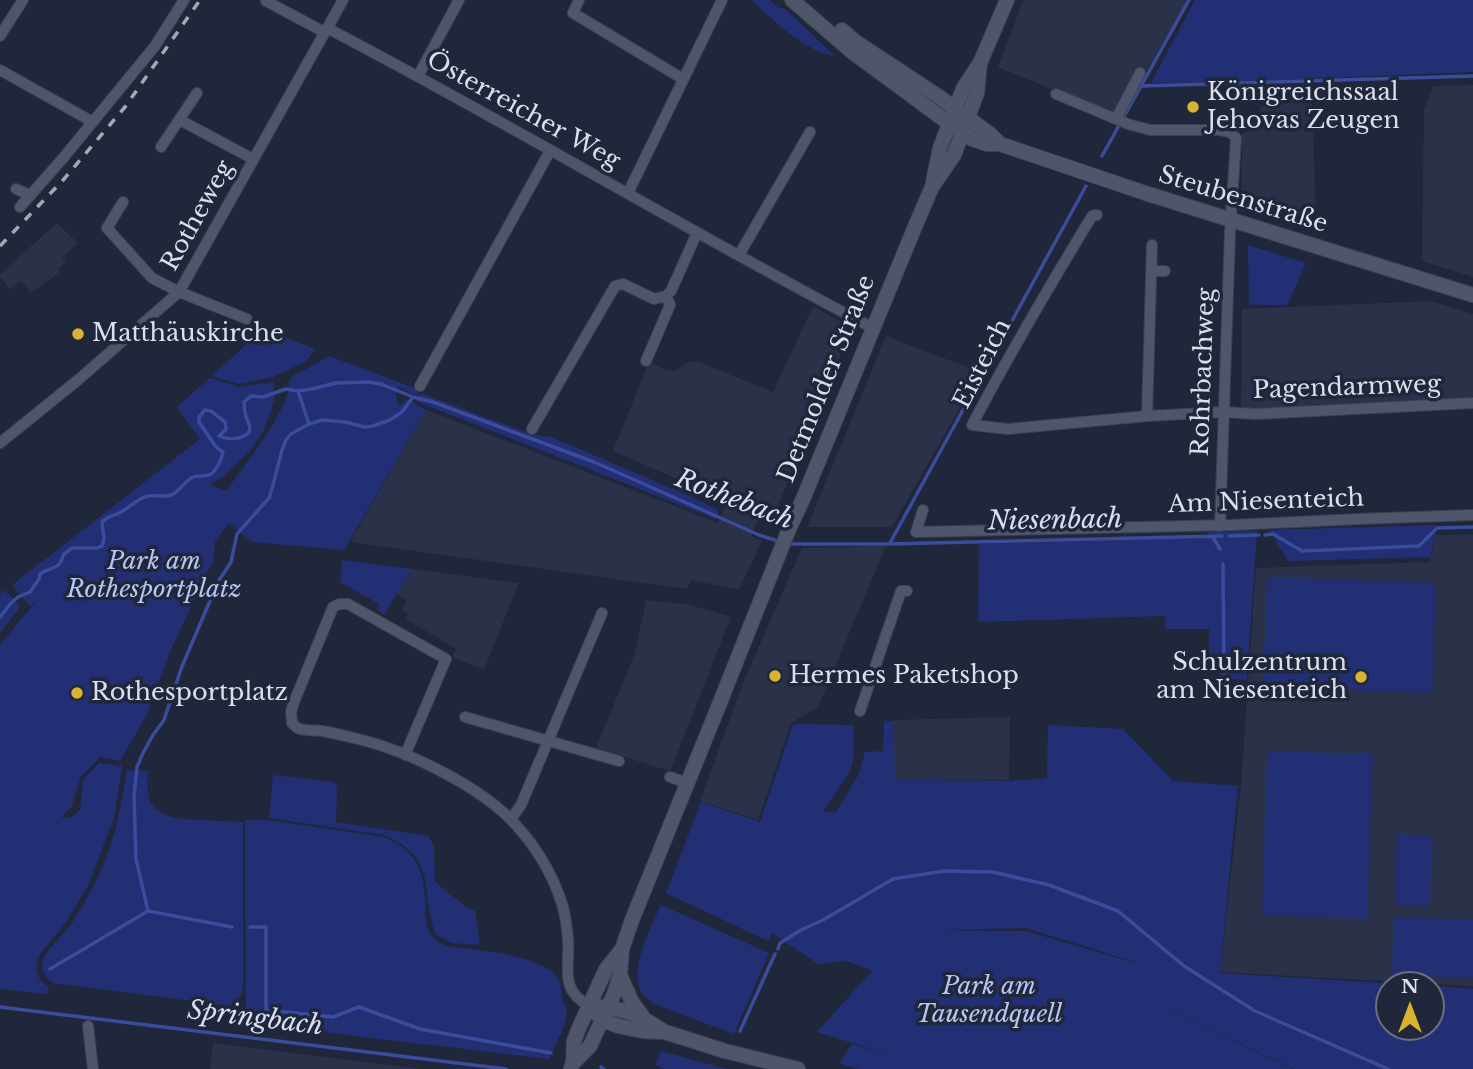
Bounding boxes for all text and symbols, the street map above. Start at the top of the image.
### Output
street label: Österreicher Weg [421,46,625,176]
place label: Königreichssaal Jehovas Zeugen [1207,79,1400,135]
marker: Königreichssaal Jehovas Zeugen [1185,99,1201,115]
street label: Rotheweg [156,156,240,276]
street label: Steubenstraße [1155,161,1331,239]
street label: Detmolder Straße [772,271,882,487]
street label: Rohrbachweg [1187,287,1221,457]
street label: Eisteich [948,314,1018,414]
place label: Matthäuskirche [92,320,284,348]
marker: Matthäuskirche [70,326,86,342]
street label: Pagendarmweg [1252,370,1442,406]
water label: Rothebach [671,463,797,537]
street label: Am Niesenteich [1168,484,1364,520]
water label: Niesenbach [987,504,1123,538]
park label: Park am Rothesportplatz [67,548,241,604]
place label: Schulzentrum am Niesenteich [1156,649,1347,705]
place label: Hermes Paketshop [789,662,1019,690]
marker: Hermes Paketshop [767,668,783,684]
marker: Schulzentrum am Niesenteich [1353,669,1369,685]
place label: Rothesportplatz [91,679,288,707]
marker: Rothesportplatz [69,685,85,701]
north arrow [1375,971,1445,1041]
park label: Park am Tausendquell [916,973,1062,1029]
text: N [1401,975,1419,998]
water label: Springbach [185,995,325,1043]

